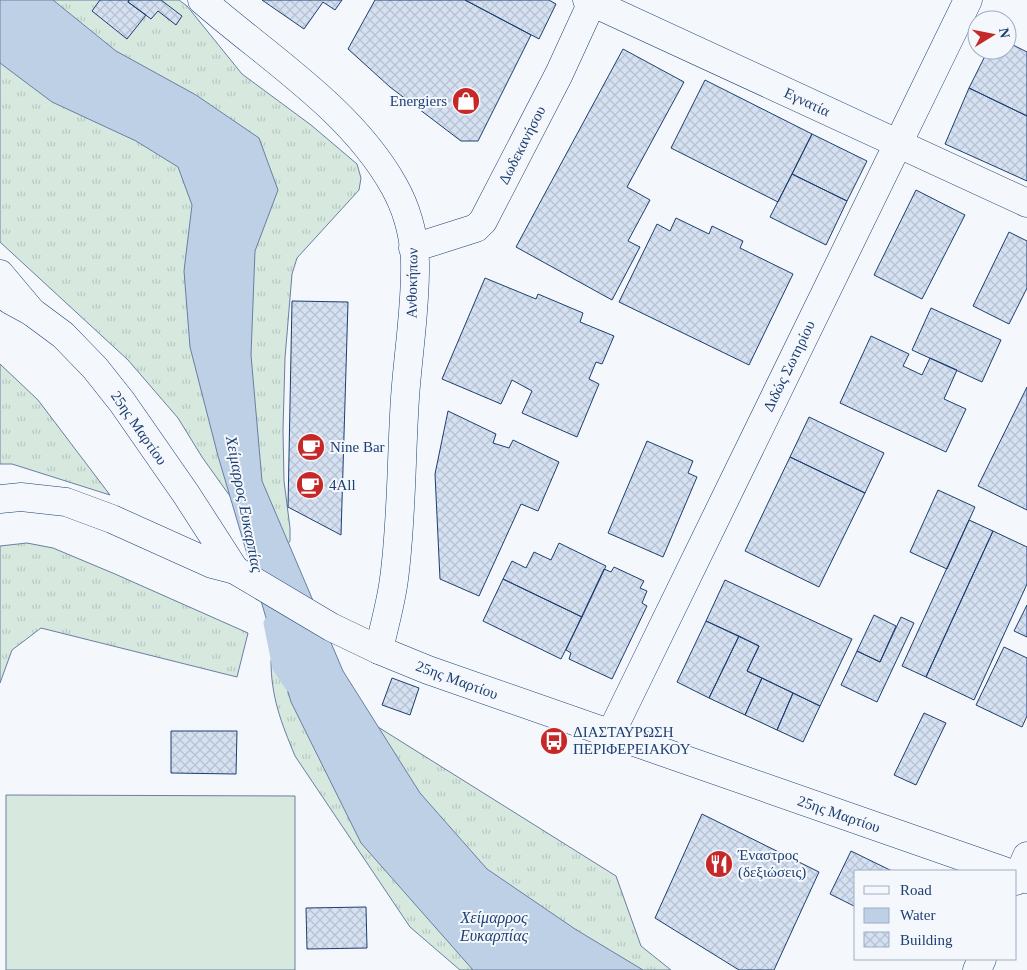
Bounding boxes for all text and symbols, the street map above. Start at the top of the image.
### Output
north arrow [967,10,1017,60]
text: N [996,27,1013,39]
street label: Εγνατία [782,85,832,120]
shop icon: Energiers [451,86,481,116]
place label: Energiers [390,93,447,109]
street label: Δωδεκανήσου [495,103,549,187]
street label: Ανθοκήπων [403,247,421,319]
street label: Διδώς Σωτηρίου [760,318,818,414]
street label: 25ης Μαρτίου [108,388,170,468]
cafe icon: Nine Bar [296,432,326,462]
water label: Χείμαρρος Ευκαρπίας [222,433,266,575]
place label: Nine Bar [330,439,385,455]
cafe icon: 4All [295,470,325,500]
place label: 4All [329,477,356,493]
street label: 25ης Μαρτίου [414,658,500,702]
place label: ΔΙΑΣΤΑΥΡΩΣΗ ΠΕΡΙΦΕΡΕΙΑΚΟΥ [573,724,691,757]
bus stop icon: ΔΙΑΣΤΑΥΡΩΣΗ ΠΕΡΙΦΕΡΕΙΑΚΟΥ [539,726,569,756]
street label: 25ης Μαρτίου [796,792,882,836]
place label: Έναστρος (δεξιώσεις) [737,847,806,881]
restaurant icon: Έναστρος (δεξιώσεις) [704,849,734,879]
legend [854,870,1017,960]
text: Road [900,882,932,898]
text: Water [900,907,935,923]
water label: Χείμαρρος Ευκαρπίας [459,909,529,945]
text: Building [900,932,953,948]

